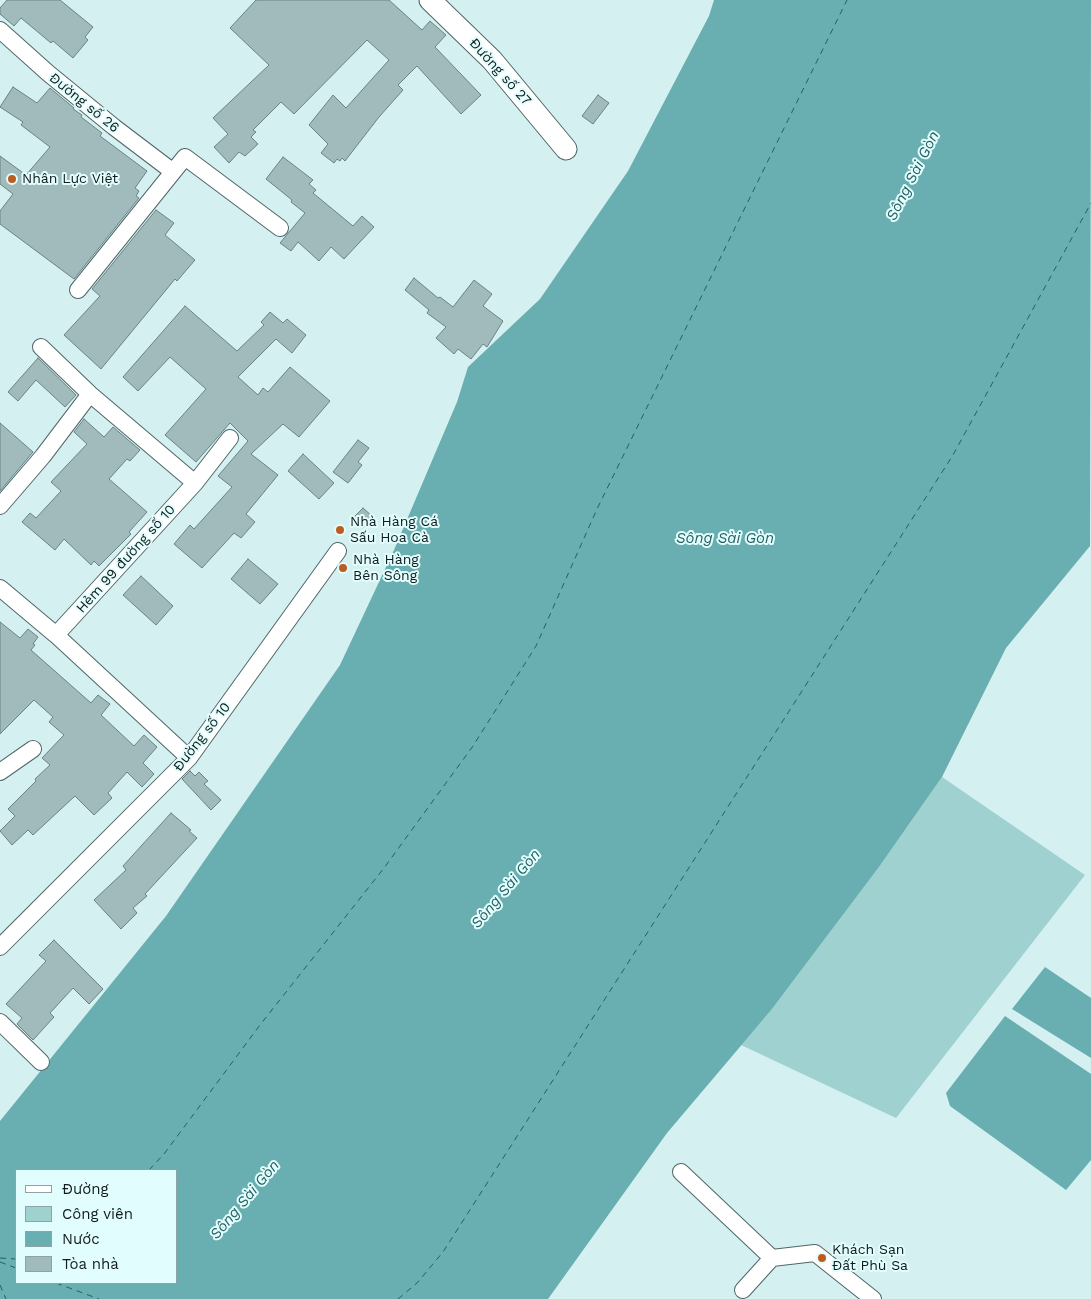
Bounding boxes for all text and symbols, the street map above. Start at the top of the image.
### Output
street label: Đường số 27 [465,35,535,109]
street label: Đường số 26 [46,70,122,136]
water label: Sông Sài Gòn [883,128,943,224]
place label: Nhân Lực Việt [22,171,118,187]
marker: Nhân Lực Việt [6,173,18,185]
street label: Hẻm 99 đường số 10 [73,501,179,617]
place label: Nhà Hàng Cá Sấu Hoa Cà [350,514,438,546]
marker: Nhà Hàng Cá Sấu Hoa Cà [334,524,346,536]
water label: Sông Sài Gòn [676,530,774,548]
place label: Nhà Hàng Bên Sông [353,552,419,584]
marker: Nhà Hàng Bên Sông [337,562,349,574]
street label: Đường số 10 [170,699,234,775]
water label: Sông Sài Gòn [468,846,544,932]
water label: Sông Sài Gòn [207,1157,283,1243]
legend [15,1169,178,1284]
text: Đường [62,1180,109,1198]
text: Công viên [62,1205,133,1223]
text: Nước [62,1230,100,1248]
place label: Khách Sạn Đất Phù Sa [832,1242,908,1274]
marker: Khách Sạn Đất Phù Sa [816,1252,828,1264]
text: Tòa nhà [62,1255,119,1273]

